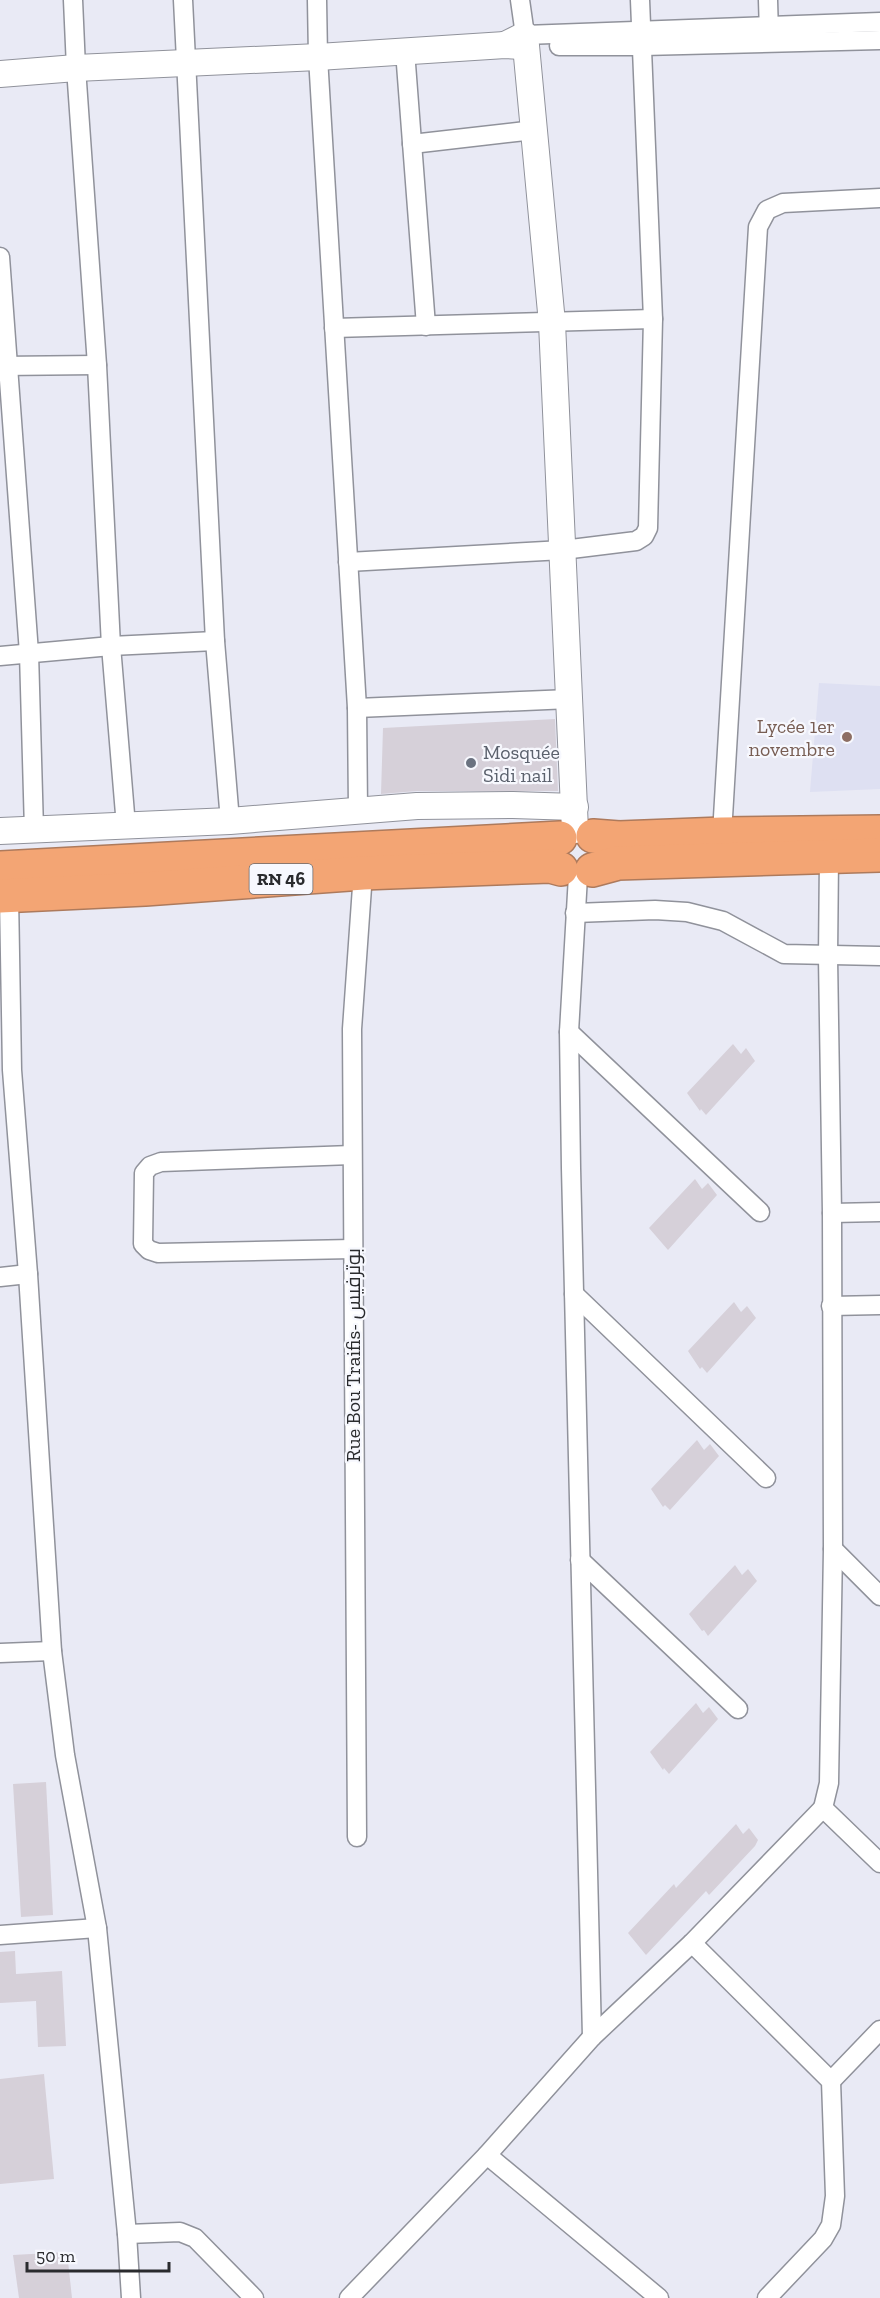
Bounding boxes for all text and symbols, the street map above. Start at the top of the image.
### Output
place label: Lycée 1er novembre [749,714,835,761]
marker: Lycée 1er novembre [840,730,854,744]
place label: Mosquée Sidi nail [483,740,560,787]
marker: Mosquée Sidi nail [464,756,478,770]
road number: RN 46 [250,864,312,894]
street label: Rue Bou Traifis- بوترفيس [341,1248,366,1462]
scale bar [27,2235,170,2273]
text: 50 m [36,2245,76,2267]

